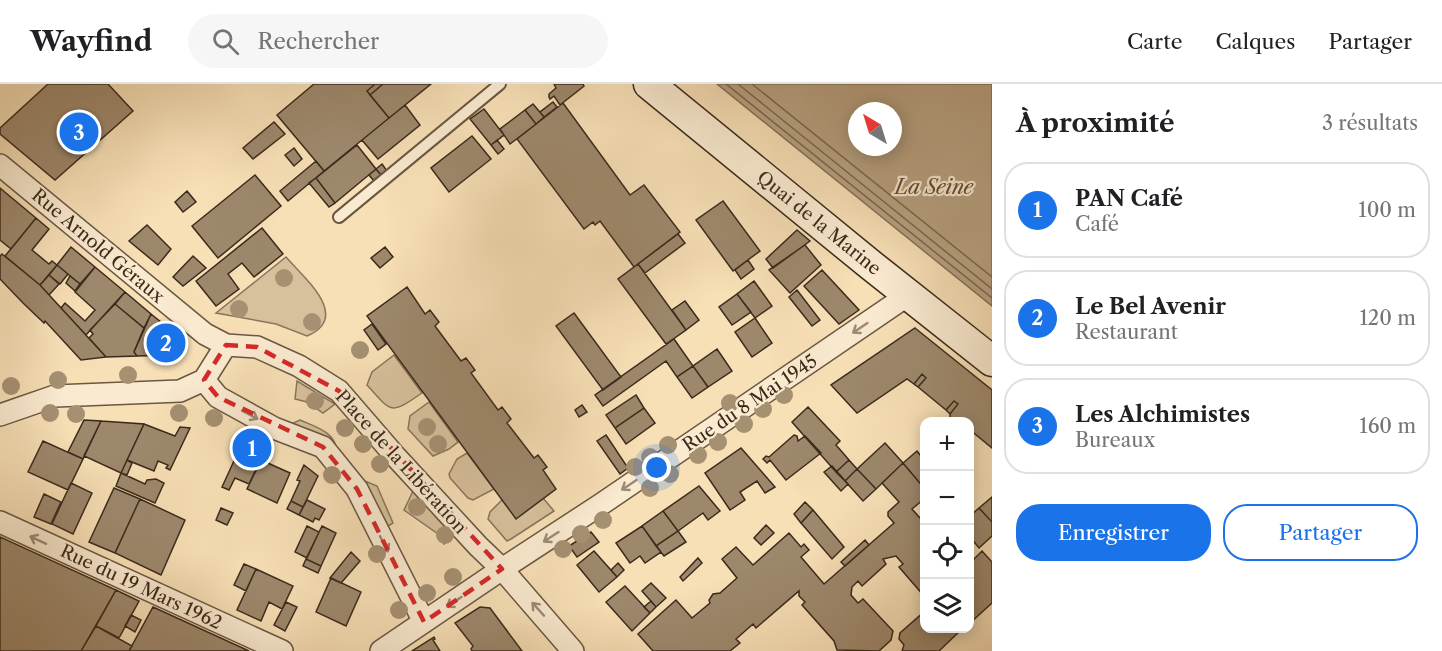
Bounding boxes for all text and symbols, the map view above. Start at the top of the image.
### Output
search box [188,14,608,68]
text: Wayfind [30,24,152,58]
icon: search [209,25,242,58]
text: Rechercher [257,28,379,55]
text: Carte [1127,29,1182,54]
text: Calques [1215,29,1295,54]
text: Partager [1328,29,1412,54]
north arrow [848,102,902,156]
text: À proximité [1016,107,1175,139]
pin: 3 [60,110,98,154]
text: 3 résultats [1322,111,1418,135]
street label: Quai de la Marine [753,166,885,280]
water label: La Seine [893,175,975,199]
street label: Rue Arnold Géraux [27,184,169,308]
text: PAN Café [1075,185,1183,212]
text: 1 [1033,198,1042,222]
text: 100 m [1358,198,1416,222]
text: Café [1075,212,1119,236]
text: Le Bel Avenir [1075,293,1226,320]
text: 2 [1032,306,1043,330]
text: 120 m [1359,306,1416,330]
pin: 2 [146,320,186,366]
text: Restaurant [1075,320,1178,344]
one-way arrow [852,322,868,334]
street label: Rue du 8 Mai 1945 [679,350,821,456]
street label: Place de la Libération [331,386,471,538]
text: Les Alchimistes [1075,401,1250,428]
one-way arrow [241,409,258,421]
text: 3 [1032,414,1043,438]
text: 160 m [1359,414,1416,438]
map controls [920,417,974,633]
button: + [920,417,974,471]
pin: 1 [232,426,272,470]
text: Bureaux [1075,428,1155,452]
your location [642,453,671,482]
button: − [920,471,974,525]
one-way arrow [621,479,638,492]
button: Enregistrer [1016,504,1211,561]
button: Partager [1223,504,1418,561]
button: locate [920,525,974,579]
one-way arrow [543,532,560,544]
one-way arrow [29,533,47,545]
one-way arrow [379,534,391,552]
street label: Rue du 19 Mars 1962 [57,540,225,634]
button: layers [920,579,974,633]
one-way arrow [446,596,462,608]
one-way arrow [531,602,545,617]

